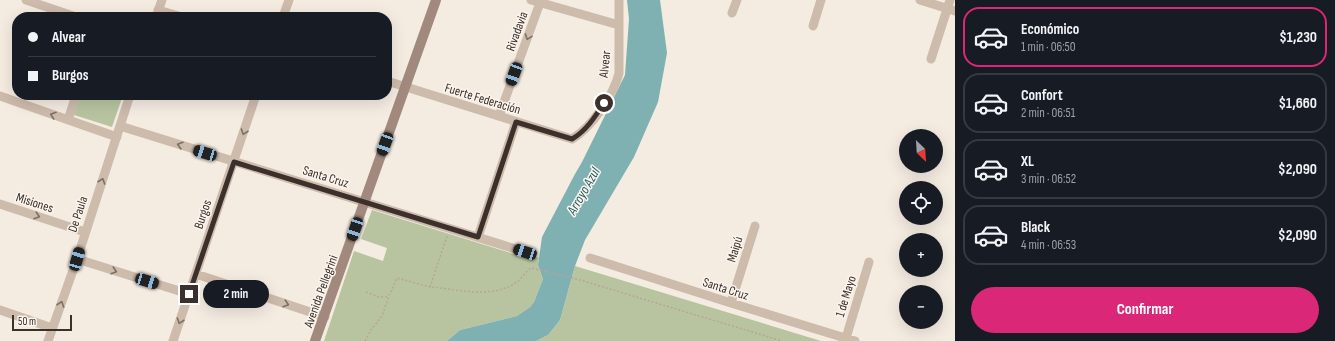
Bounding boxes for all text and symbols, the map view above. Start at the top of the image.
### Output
street label: Rivadavia [502,9,531,53]
icon: car [973,19,1009,55]
text: Económico [1021,20,1079,39]
text: Alvear [52,28,86,47]
text: $1,230 [1279,28,1317,47]
one-way arrow [524,33,532,40]
text: 1 min · 06:50 [1021,39,1076,55]
street label: Alvear [596,50,614,79]
car [504,61,524,87]
text: Burgos [52,66,89,85]
street label: Fuerte Federación [443,80,523,118]
icon: car [973,85,1009,121]
text: Confort [1021,86,1063,105]
route start [595,94,613,112]
text: $1,660 [1278,94,1317,113]
text: 2 min · 06:51 [1021,105,1075,121]
one-way arrow [50,111,57,120]
one-way arrow [240,128,248,135]
north arrow [899,129,943,173]
map controls [899,129,943,329]
car [375,131,395,157]
one-way arrow [177,141,184,150]
car [192,144,218,162]
icon: car [973,151,1009,187]
text: XL [1021,152,1034,171]
text: $2,090 [1278,160,1317,179]
street label: Santa Cruz [301,162,351,192]
water label: Arroyo Azul [563,164,604,219]
text: 3 min · 06:52 [1021,171,1076,187]
one-way arrow [97,177,106,184]
button: locate [899,181,943,225]
street label: Misiones [14,189,56,217]
street label: De Paula [65,194,91,234]
street label: Burgos [191,197,215,231]
one-way arrow [33,212,40,220]
car [345,216,365,242]
icon: car [973,217,1009,253]
text: Black [1021,218,1050,237]
text: $2,090 [1278,226,1317,245]
button: + [899,233,943,277]
street label: Maipú [724,235,746,264]
text: 4 min · 06:53 [1021,237,1076,253]
car [512,243,538,261]
car [68,246,86,272]
street label: Avenida Pellegrini [300,253,341,331]
one-way arrow [110,266,117,275]
car [134,272,160,290]
street label: Santa Cruz [701,274,751,304]
street label: 1 de Mayo [832,274,860,319]
callout: 2 min [203,280,269,308]
route end [180,285,198,303]
button: − [899,285,943,329]
text: 2 min [224,286,248,302]
button: Confirmar [971,287,1319,333]
one-way arrow [282,299,289,308]
one-way arrow [56,301,64,308]
scale bar [12,313,72,332]
text: 50 m [18,315,36,328]
one-way arrow [176,318,185,325]

